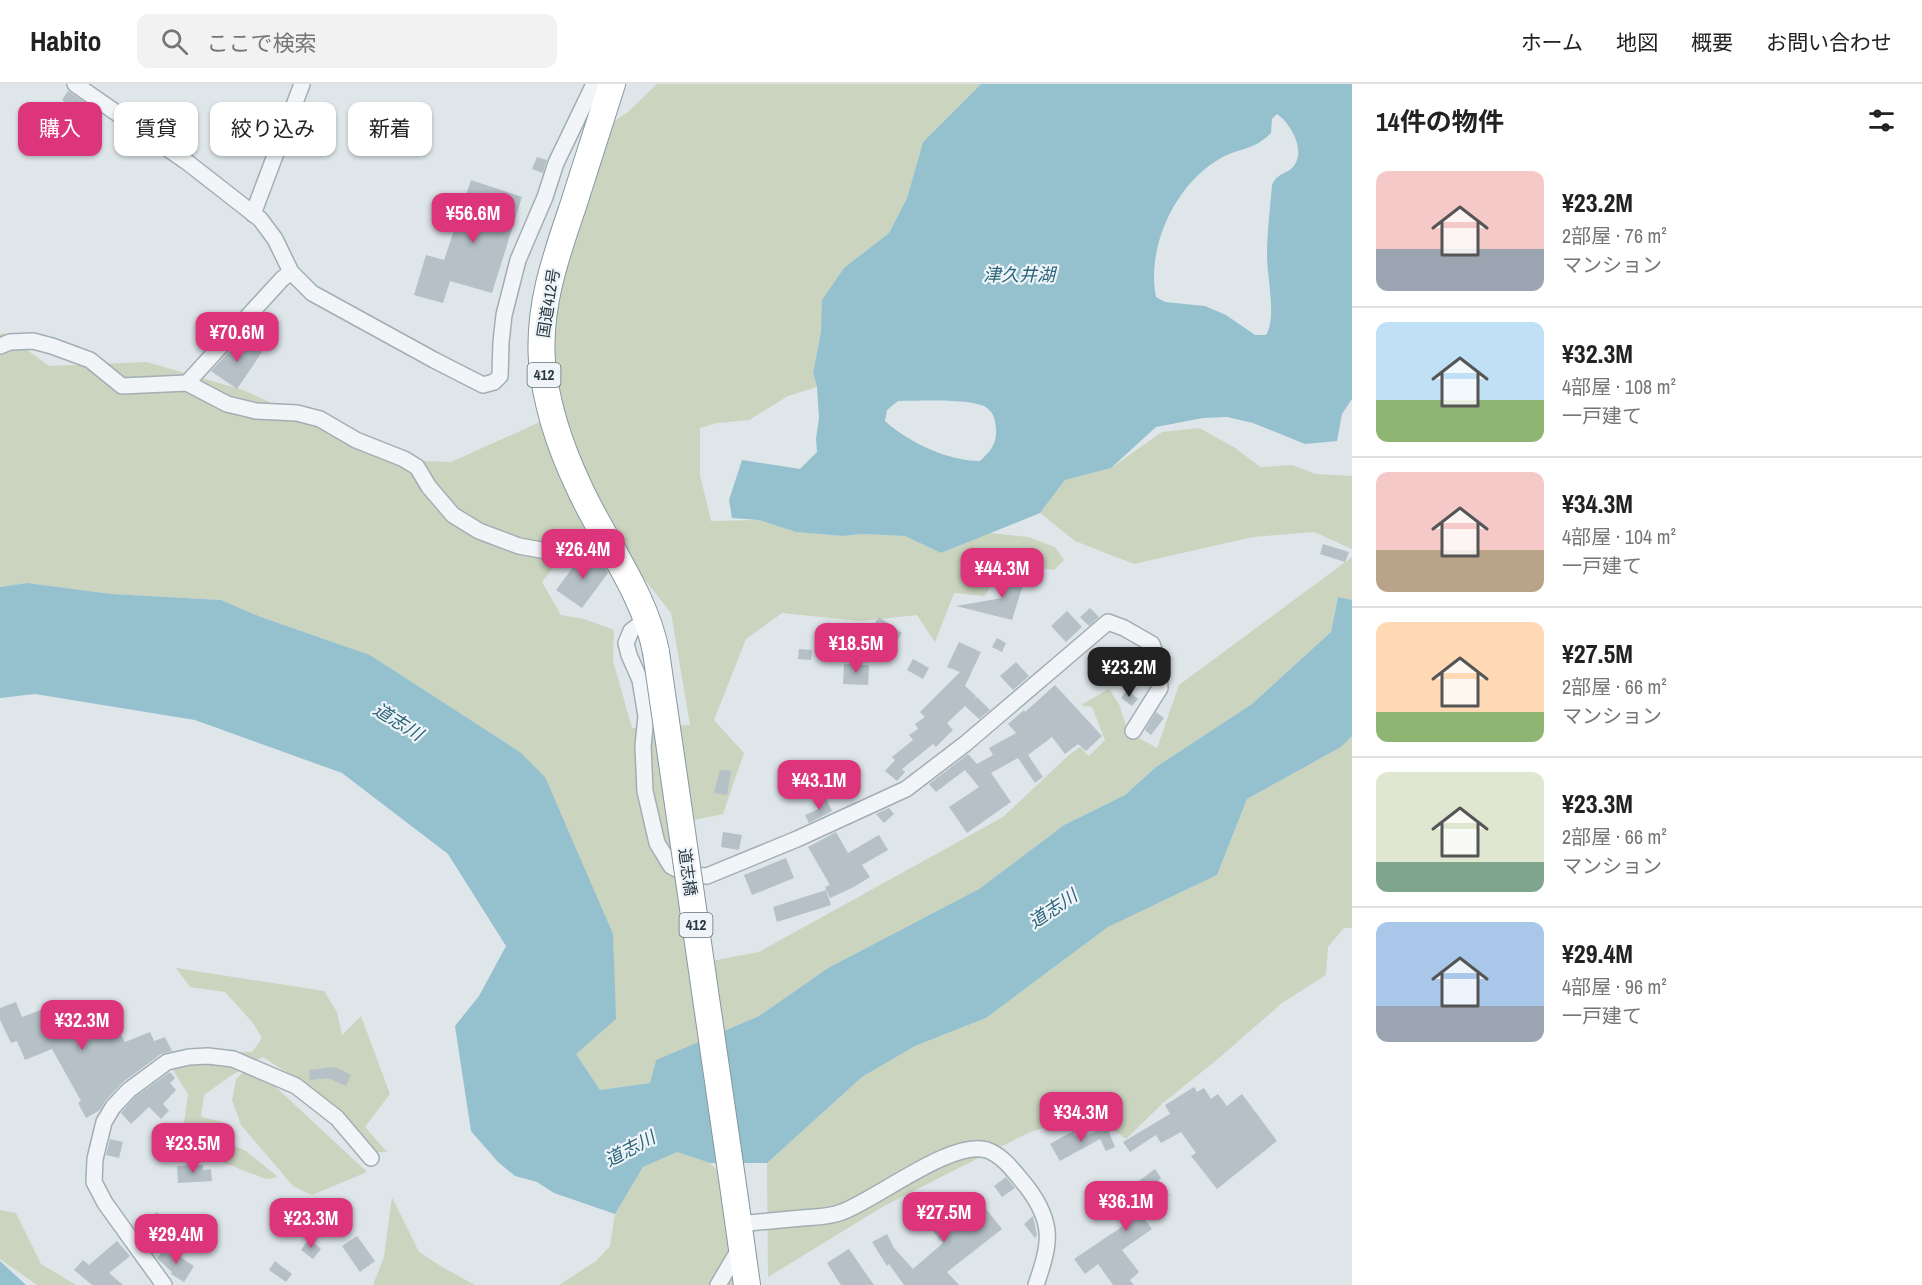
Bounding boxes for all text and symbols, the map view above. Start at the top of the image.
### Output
search box [137,14,557,68]
text: Habito [30,22,101,60]
icon: search [158,25,191,58]
text: ここで検索 [206,28,316,58]
text: ホーム [1521,28,1583,57]
text: 地図 [1616,28,1658,57]
text: 概要 [1691,28,1733,57]
text: お問い合わせ [1766,28,1892,57]
chip: 購入 [18,102,102,156]
chip: 賃貸 [114,102,198,156]
chip: 絞り込み [210,102,336,156]
chip: 新着 [348,102,432,156]
text: 14件の物件 [1376,104,1504,139]
icon: filters [1865,104,1898,137]
text: ¥23.2M [1562,185,1633,220]
pin: ¥56.6M [424,193,522,244]
icon: home [1424,195,1496,267]
text: ¥56.6M [446,199,500,226]
text: 2部屋 · 76 m² [1562,222,1667,249]
text: マンション [1562,251,1662,278]
water label: 津久井湖 [983,262,1058,287]
street label: 国道412号 [532,267,564,339]
pin: ¥70.6M [188,312,286,363]
text: ¥70.6M [210,318,264,345]
text: ¥32.3M [1562,336,1633,371]
icon: home [1424,346,1496,418]
road number: 412 [528,363,560,387]
text: 4部屋 · 108 m² [1562,373,1676,400]
text: 一戸建て [1562,402,1642,429]
text: ¥34.3M [1562,486,1633,521]
icon: home [1424,496,1496,568]
text: 4部屋 · 104 m² [1562,523,1676,550]
pin: ¥26.4M [534,529,632,580]
text: ¥26.4M [556,535,610,562]
pin: ¥44.3M [953,548,1051,599]
text: 一戸建て [1562,552,1642,579]
text: ¥44.3M [975,554,1029,581]
pin: ¥18.5M [807,623,905,674]
text: ¥18.5M [829,629,883,656]
text: ¥27.5M [1562,636,1633,671]
icon: home [1424,646,1496,718]
pin: ¥23.2M [1080,647,1178,698]
text: ¥23.2M [1102,653,1156,680]
text: 2部屋 · 66 m² [1562,673,1667,700]
water label: 道志川 [369,697,429,748]
text: マンション [1562,702,1662,729]
pin: ¥43.1M [770,760,868,811]
text: ¥43.1M [792,766,846,793]
text: ¥23.3M [1562,786,1633,821]
icon: home [1424,796,1496,868]
text: 2部屋 · 66 m² [1562,823,1667,850]
street label: 道志橋 [674,847,702,897]
text: マンション [1562,852,1662,879]
water label: 道志川 [1023,882,1084,934]
road number: 412 [680,913,712,937]
text: ¥29.4M [1562,936,1633,971]
icon: home [1424,946,1496,1018]
text: 4部屋 · 96 m² [1562,973,1667,1000]
pin: ¥32.3M [33,1000,131,1051]
text: 一戸建て [1562,1002,1642,1029]
text: ¥32.3M [55,1006,109,1033]
pin: ¥34.3M [1032,1092,1130,1143]
text: ¥34.3M [1054,1098,1108,1125]
pin: ¥23.5M [144,1123,242,1174]
water label: 道志川 [600,1124,661,1172]
text: ¥23.5M [166,1129,220,1156]
pin: ¥36.1M [1077,1181,1175,1232]
text: ¥36.1M [1099,1187,1153,1214]
pin: ¥27.5M [895,1192,993,1243]
pin: ¥23.3M [262,1198,360,1249]
text: ¥27.5M [917,1198,971,1225]
text: ¥23.3M [284,1204,338,1231]
pin: ¥29.4M [127,1214,225,1265]
text: ¥29.4M [149,1220,203,1247]

